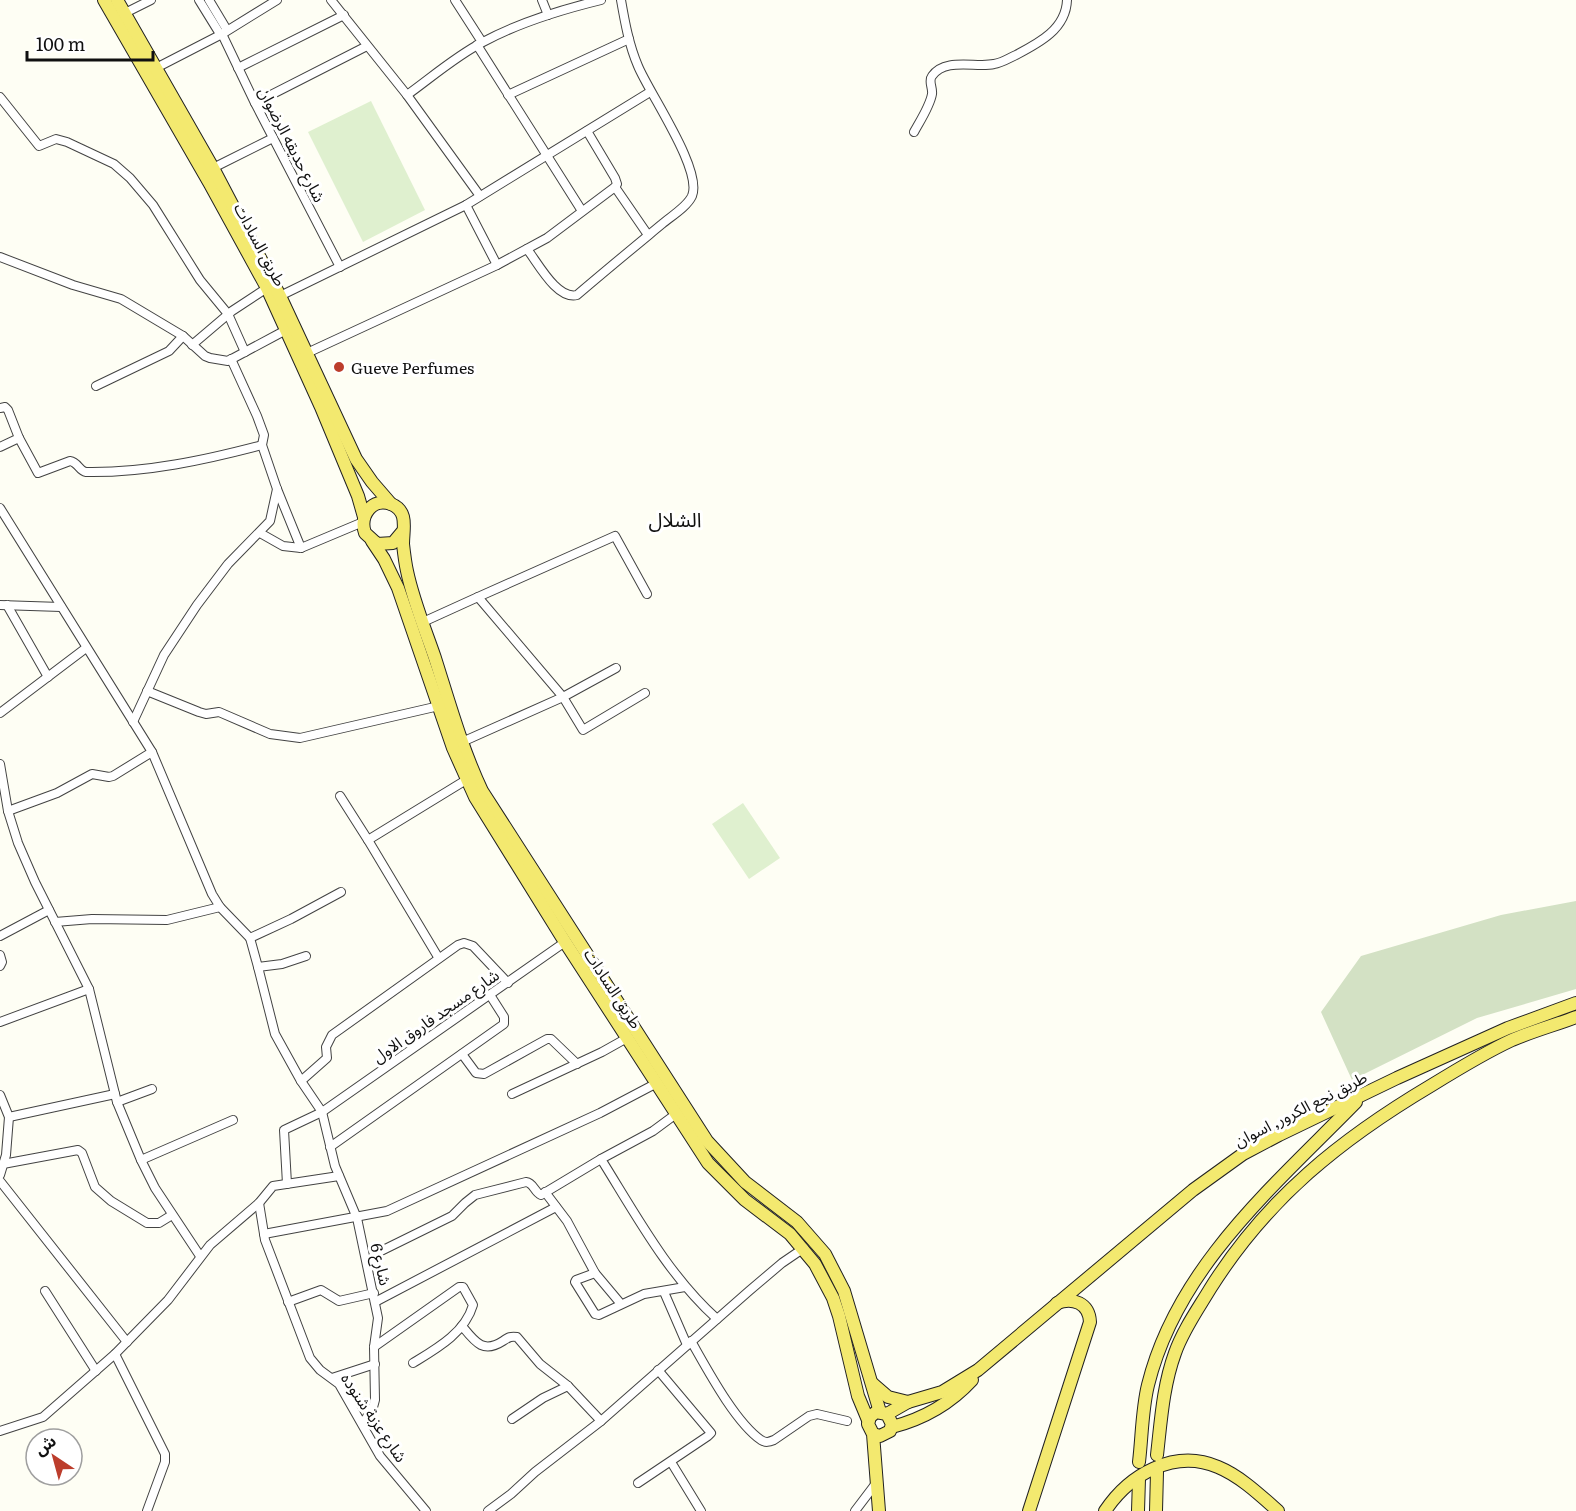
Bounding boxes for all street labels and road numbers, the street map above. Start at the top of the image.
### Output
street label: شارع حديقه الرضوان [252,82,332,207]
street label: طريق السادات [229,198,293,290]
street label: طريق السادات [579,943,649,1033]
street label: شارع مسجد فاروق الاول [367,962,505,1070]
street label: طريق نجع الكرور, اسوان [1229,1064,1372,1154]
street label: شارع 6 [364,1240,399,1288]
street label: شارع عزبة شنوده [335,1367,414,1468]

